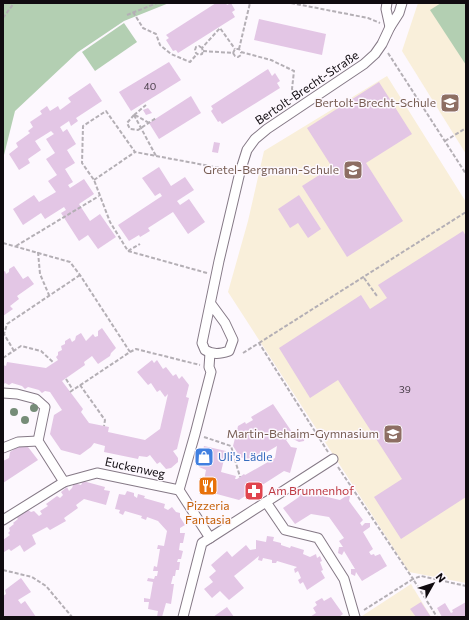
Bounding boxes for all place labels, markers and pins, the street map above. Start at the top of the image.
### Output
school or university icon: Bertolt-Brecht-Schule [439,92,461,114]
place label: Bertolt-Brecht-Schule [315,95,436,109]
school or university icon: Gretel-Bergmann-Schule [342,159,364,181]
place label: Gretel-Bergmann-Schule [203,162,339,176]
school or university icon: Martin-Behaim-Gymnasium [382,423,404,445]
place label: Martin-Behaim-Gymnasium [227,426,379,440]
shop icon: Uli's Lädle [193,446,215,468]
place label: Uli's Lädle [218,449,272,463]
restaurant icon: Pizzeria Fantasia [197,475,219,497]
pharmacy icon: Am Brunnenhof [243,480,265,502]
place label: Am Brunnenhof [268,483,354,497]
place label: Pizzeria Fantasia [185,498,231,526]

